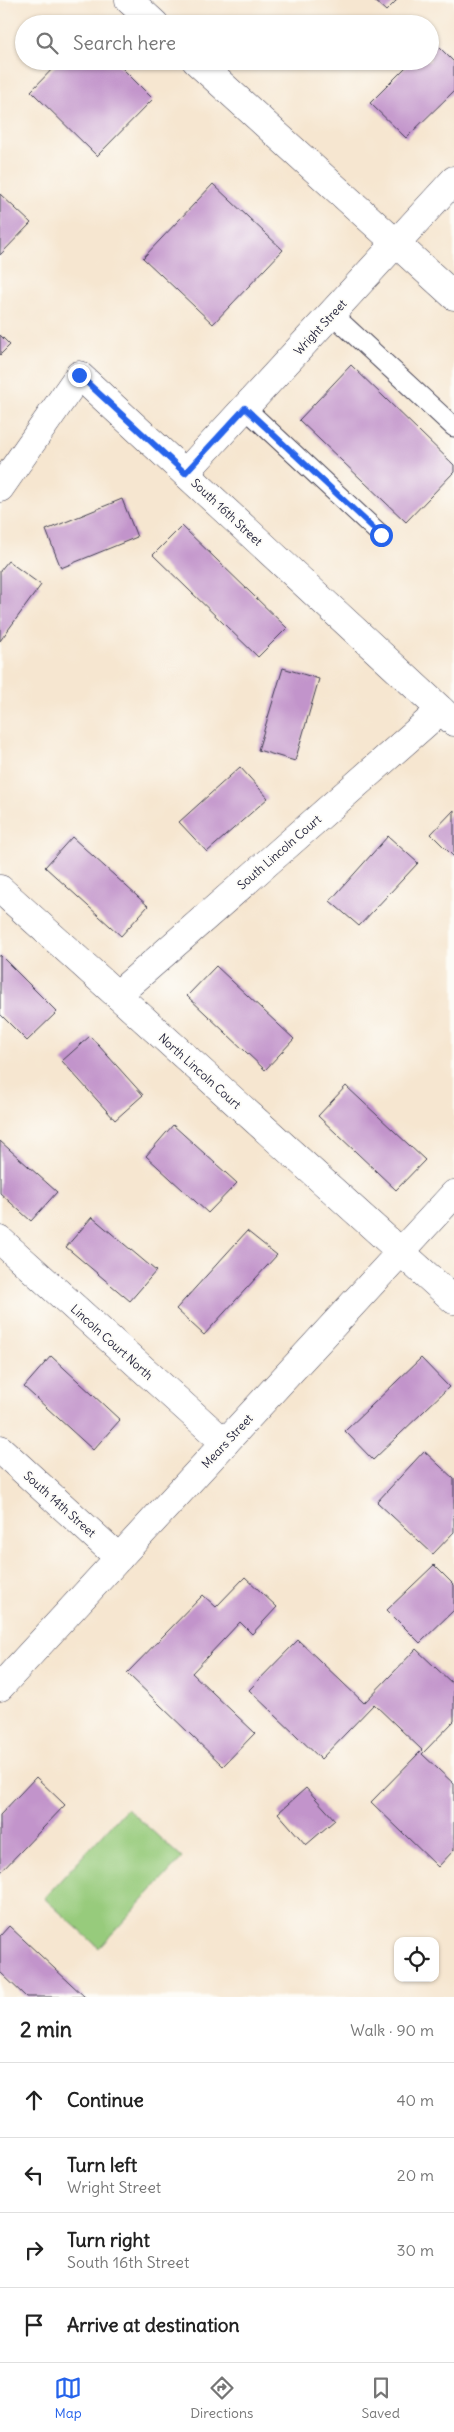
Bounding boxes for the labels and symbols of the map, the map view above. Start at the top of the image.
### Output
street label: Wright Street [290,296,350,358]
route end [68,364,91,387]
street label: South 16th Street [188,475,266,549]
route start [370,524,393,547]
street label: South Lincoln Court [234,812,324,892]
street label: North Lincoln Court [156,1030,244,1112]
street label: Lincoln Court North [68,1301,156,1383]
street label: Mears Street [198,1411,256,1471]
street label: South 14th Street [21,1468,99,1540]

